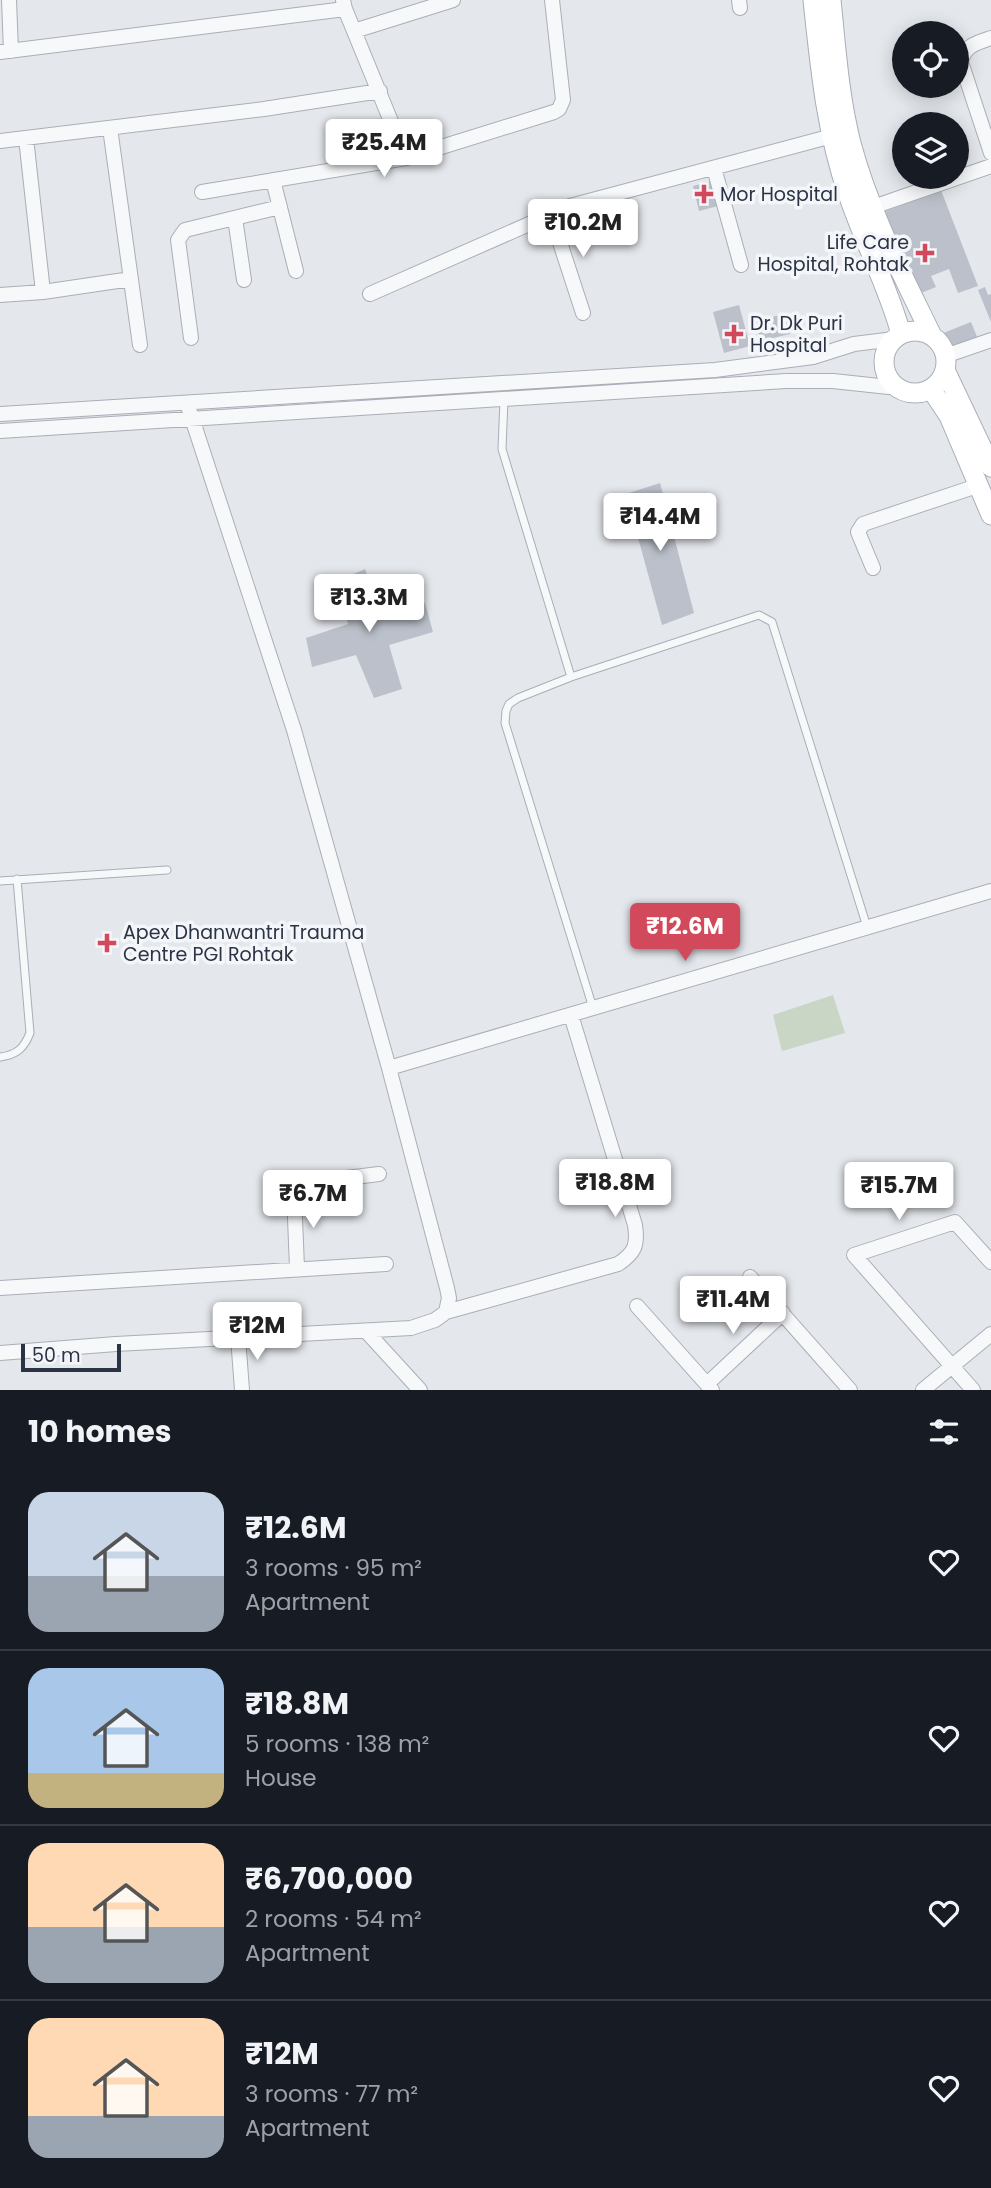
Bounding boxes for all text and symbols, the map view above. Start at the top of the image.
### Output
map controls [892,21,969,189]
button: locate [892,21,969,98]
button: layers [892,112,969,189]
pin: ₹25.4M [327,120,441,179]
text: ₹25.4M [341,126,427,158]
place label: Mor Hospital [720,181,838,208]
marker: Mor Hospital [694,184,714,204]
pin: ₹10.2M [526,200,640,259]
text: ₹10.2M [544,206,622,238]
place label: Life Care Hospital, Rohtak [758,229,909,278]
marker: Life Care Hospital, Rohtak [915,243,935,263]
place label: Dr. Dk Puri Hospital [750,310,843,359]
marker: Dr. Dk Puri Hospital [724,324,744,344]
pin: ₹14.4M [603,494,717,553]
text: ₹14.4M [619,500,701,532]
pin: ₹13.3M [312,574,426,634]
text: ₹13.3M [330,581,408,613]
pin: ₹12.6M [628,904,742,963]
text: ₹12.6M [646,910,724,942]
place label: Apex Dhanwantri Trauma Centre PGI Rohtak [123,919,364,968]
marker: Apex Dhanwantri Trauma Centre PGI Rohtak [97,933,117,953]
pin: ₹18.8M [558,1160,672,1219]
pin: ₹15.7M [842,1162,956,1222]
text: ₹18.8M [575,1166,655,1198]
text: ₹15.7M [860,1169,938,1201]
pin: ₹6.7M [264,1170,362,1230]
text: ₹6.7M [279,1177,347,1209]
pin: ₹11.4M [676,1276,790,1336]
text: ₹11.4M [696,1283,770,1315]
pin: ₹12M [216,1302,298,1362]
text: ₹12M [229,1309,285,1341]
scale bar [21,1341,121,1373]
text: 50 m [32,1342,81,1369]
text: 10 homes [28,1410,172,1453]
icon: filters [925,1413,963,1451]
text: ₹12.6M [245,1506,346,1549]
icon: home [84,1520,168,1604]
icon: heart [925,1543,963,1581]
text: 3 rooms · 95 m² [245,1552,422,1584]
text: Apartment [245,1586,370,1618]
text: ₹18.8M [245,1682,349,1725]
icon: home [84,1696,168,1780]
icon: heart [925,1719,963,1757]
text: 5 rooms · 138 m² [245,1728,429,1760]
text: House [245,1762,317,1794]
text: ₹6,700,000 [245,1857,413,1900]
icon: home [84,1871,168,1955]
icon: heart [925,1894,963,1932]
text: 2 rooms · 54 m² [245,1903,422,1935]
text: Apartment [245,1937,370,1969]
text: ₹12M [245,2032,319,2075]
icon: home [84,2046,168,2130]
icon: heart [925,2069,963,2107]
text: 3 rooms · 77 m² [245,2078,418,2110]
text: Apartment [245,2112,370,2144]

